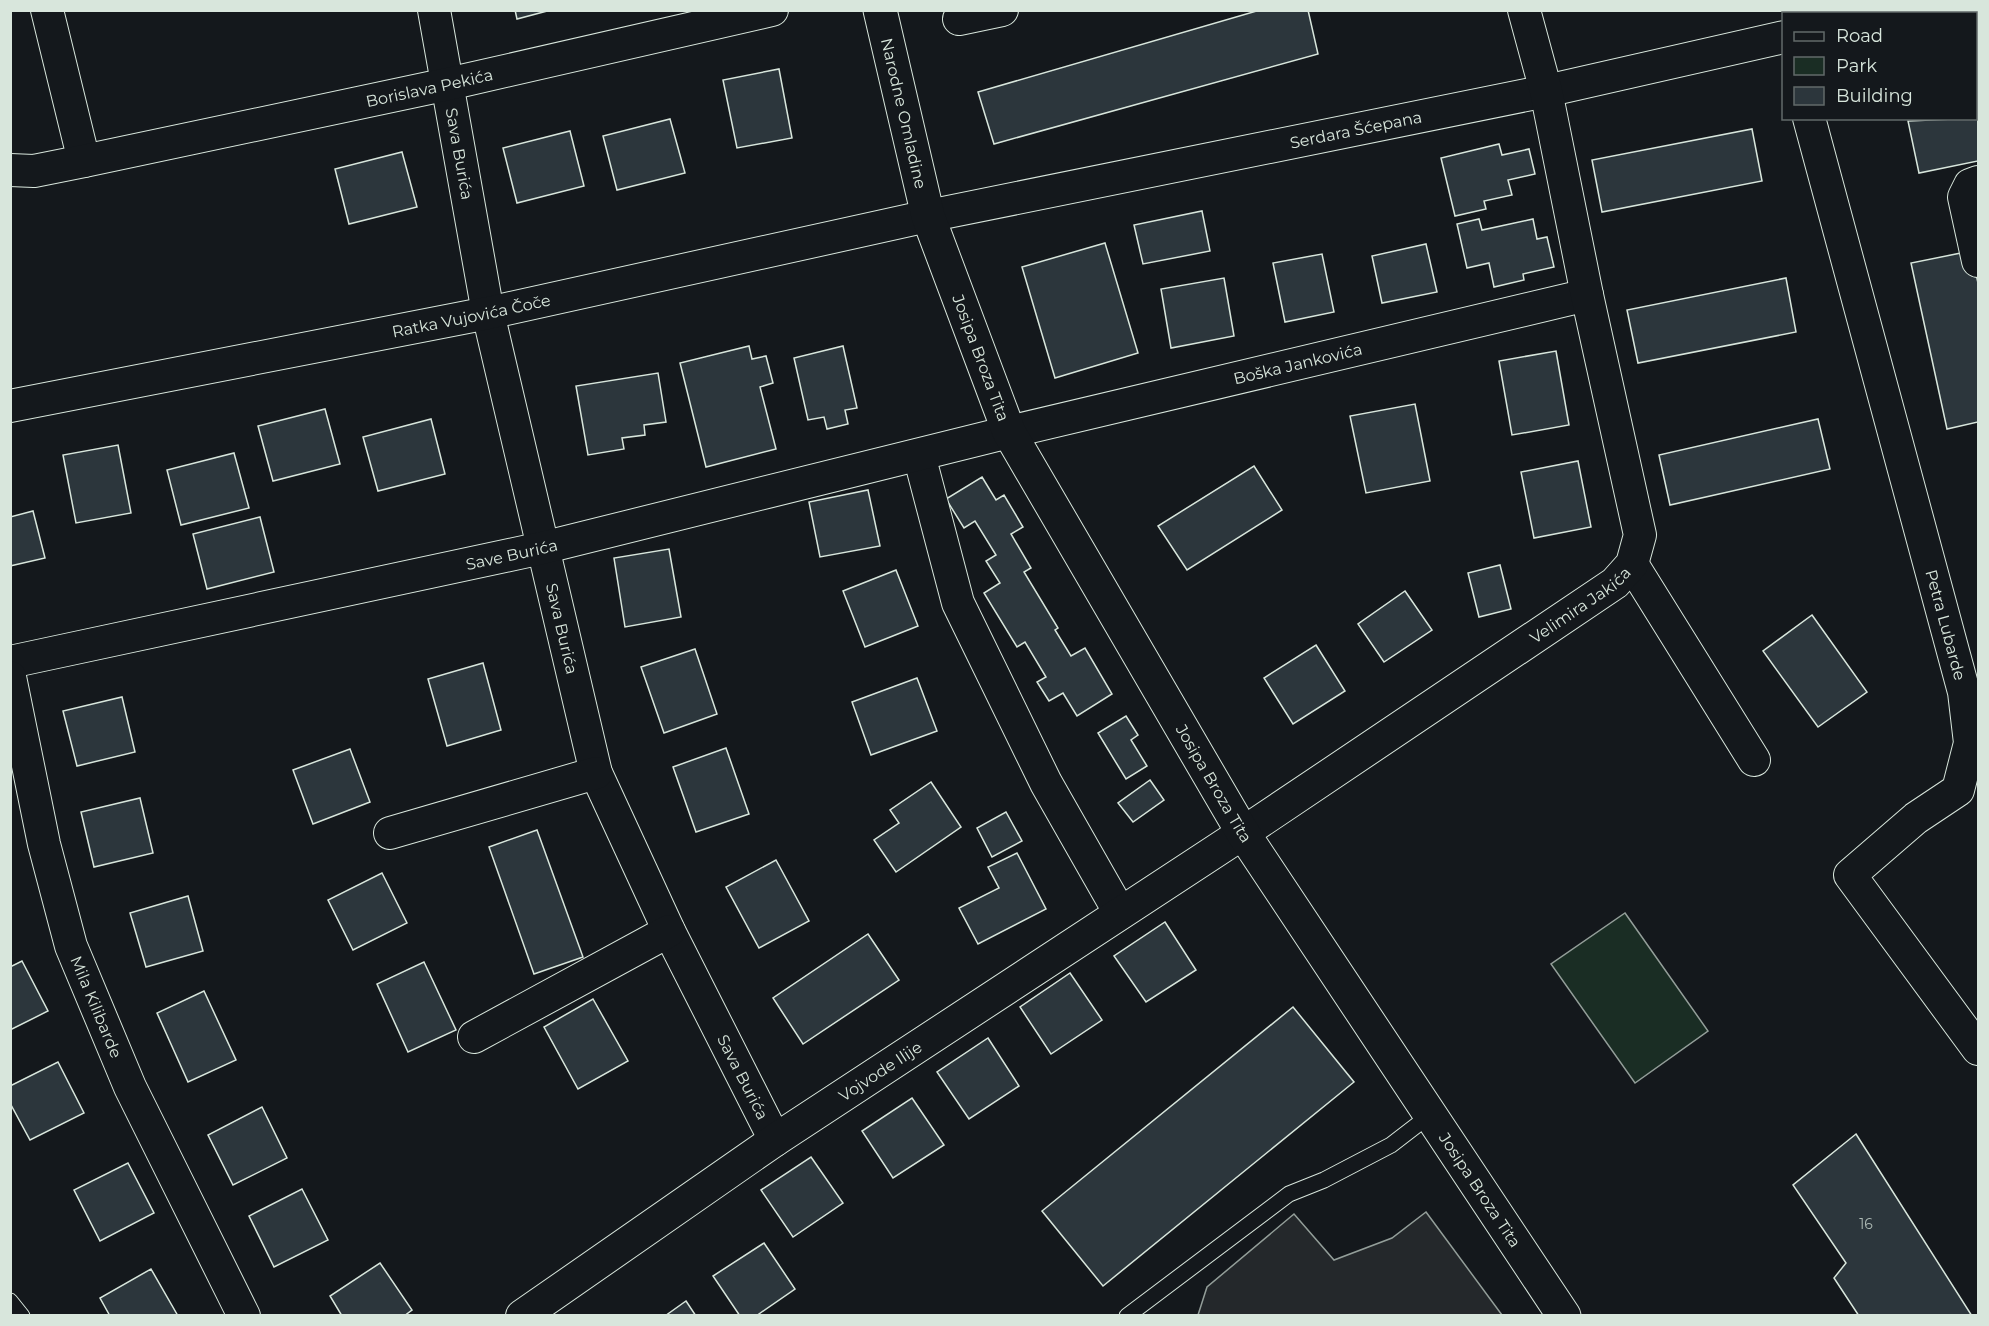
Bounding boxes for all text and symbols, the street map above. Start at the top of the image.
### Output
legend [1782,12,1977,120]
text: Road [1836,25,1883,47]
street label: Narodne Omladine [877,36,931,190]
text: Park [1836,55,1877,77]
street label: Borislava Pekića [364,65,495,111]
text: Building [1836,85,1913,107]
street label: Sava Burića [442,106,477,201]
street label: Serdara Šćepana [1288,107,1424,152]
street label: Ratka Vujovića Čoče [390,290,552,341]
street label: Josipa Broza Tita [948,291,1014,424]
street label: Boška Jankovića [1231,339,1364,388]
street label: Save Burića [464,535,559,574]
street label: Velimira Jakića [1526,563,1634,647]
street label: Petra Lubarde [1922,567,1970,682]
street label: Sava Burića [542,581,582,676]
street label: Josipa Broza Tita [1172,720,1256,846]
street label: Mila Kilibarde [67,953,126,1061]
street label: Sava Burića [714,1031,773,1123]
street label: Vojvode Ilije [835,1037,925,1105]
street label: Josipa Broza Tita [1435,1128,1525,1251]
house number: 16 [1859,1215,1873,1233]

